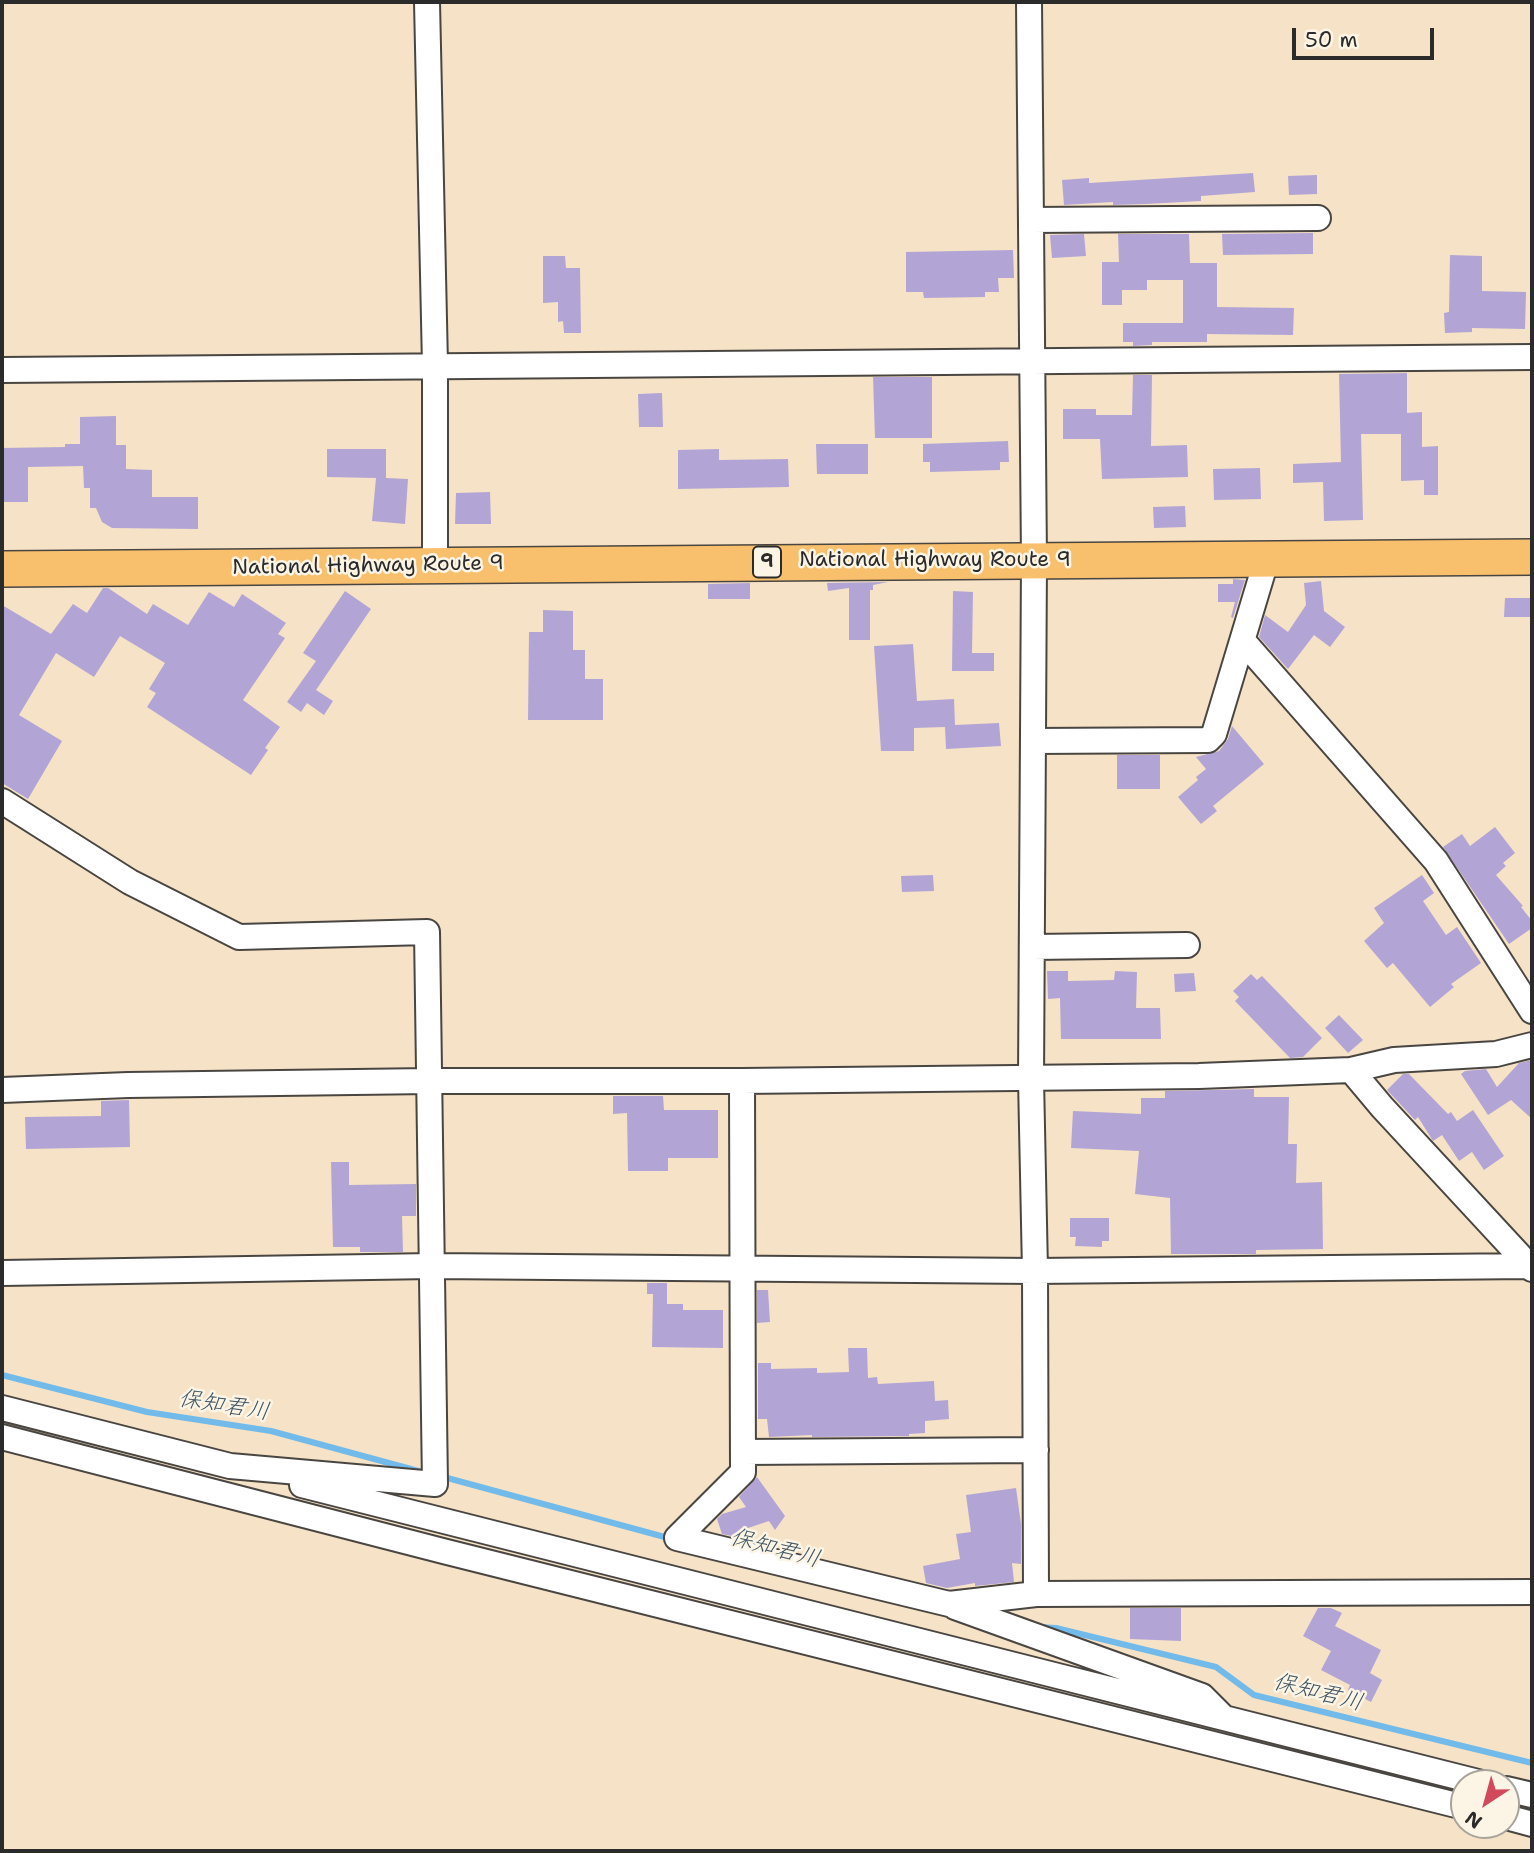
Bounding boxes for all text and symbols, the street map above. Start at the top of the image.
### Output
scale bar [1296,14,1438,58]
text: 50 m [1305,26,1358,54]
road number: 9 [753,547,781,578]
street label: National Highway Route 9 [799,548,1071,574]
street label: National Highway Route 9 [232,551,504,581]
water label: 保知君川 [176,1385,272,1427]
water label: 保知君川 [727,1524,823,1574]
water label: 保知君川 [1270,1668,1366,1718]
north arrow [1450,1769,1520,1839]
text: N [1460,1805,1487,1834]

